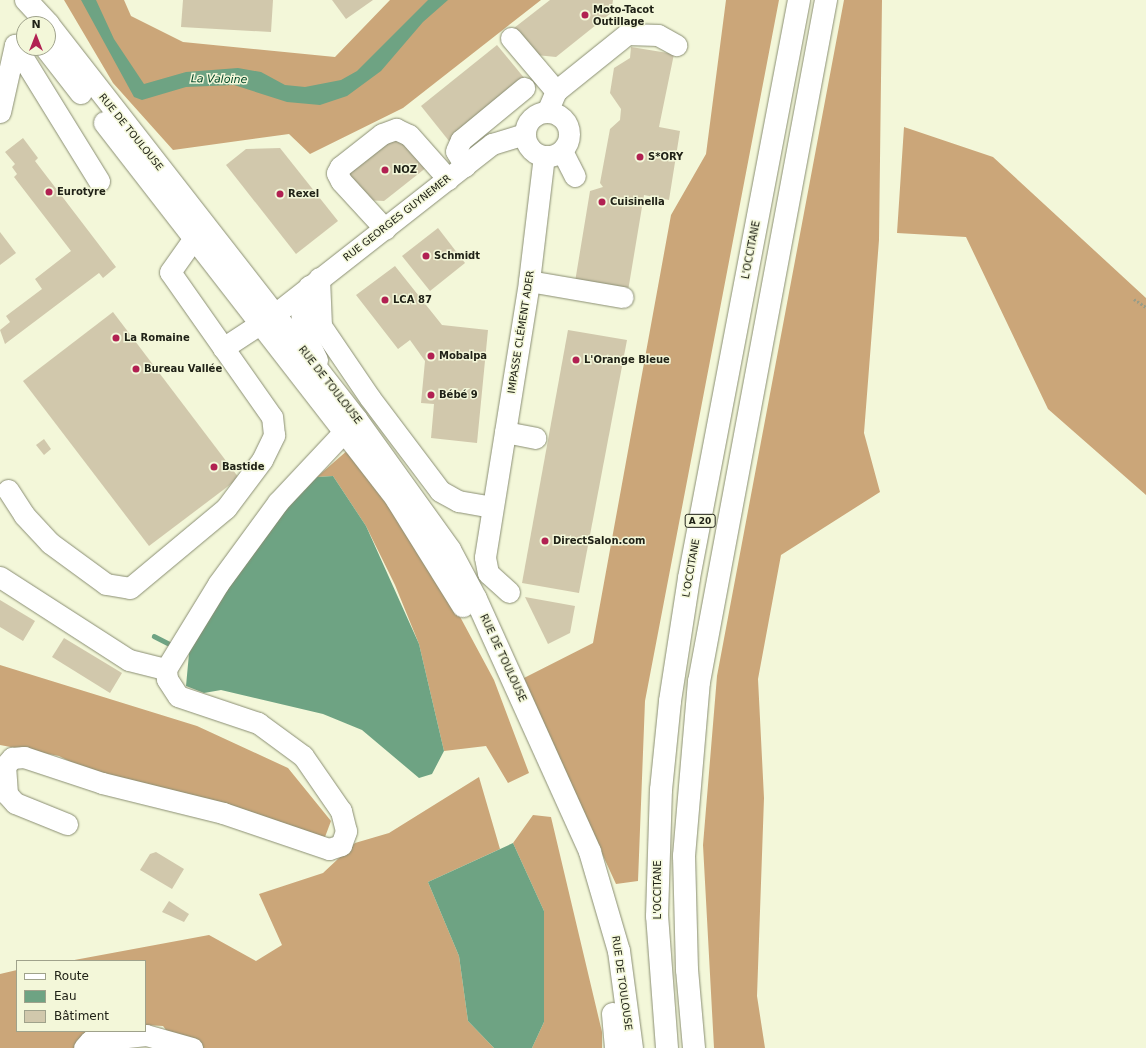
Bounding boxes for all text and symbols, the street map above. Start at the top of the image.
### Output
place label: Moto-Tacot Outillage [593,3,654,26]
marker: Moto-Tacot Outillage [580,10,590,20]
north arrow [16,16,56,56]
text: N [31,18,41,31]
water label: La Valoine [191,73,247,87]
street label: RUE DE TOULOUSE [96,91,166,173]
place label: S*ORY [648,151,683,163]
marker: S*ORY [635,152,645,162]
place label: NOZ [393,164,417,176]
marker: NOZ [380,165,390,175]
street label: RUE GEORGES GUYNEMER [341,172,453,264]
place label: Eurotyre [57,186,106,198]
marker: Eurotyre [44,187,54,197]
place label: Rexel [288,188,319,200]
marker: Rexel [275,189,285,199]
place label: Cuisinella [610,196,665,208]
marker: Cuisinella [597,197,607,207]
street label: L'OCCITANE [739,220,763,280]
place label: Schmidt [434,250,480,262]
marker: Schmidt [421,251,431,261]
street label: IMPASSE CLÉMENT ADER [505,270,537,394]
place label: LCA 87 [393,294,432,306]
marker: LCA 87 [380,295,390,305]
place label: La Romaine [124,332,190,344]
marker: La Romaine [111,333,121,343]
street label: RUE DE TOULOUSE [296,344,364,426]
place label: Mobalpa [439,350,487,362]
marker: Mobalpa [426,351,436,361]
place label: L'Orange Bleue [584,354,670,366]
marker: L'Orange Bleue [571,355,581,365]
place label: Bureau Vallée [144,363,222,375]
marker: Bureau Vallée [131,364,141,374]
place label: Bébé 9 [439,389,478,401]
marker: Bébé 9 [426,390,436,400]
place label: Bastide [222,461,264,473]
marker: Bastide [209,462,219,472]
road number: A 20 [684,514,716,528]
place label: DirectSalon.com [553,535,646,547]
marker: DirectSalon.com [540,536,550,546]
street label: L'OCCITANE [680,538,702,598]
street label: RUE DE TOULOUSE [477,612,529,704]
street label: L'OCCITANE [652,860,664,920]
street label: RUE DE TOULOUSE [609,935,635,1031]
legend [16,960,146,1032]
text: Route [54,969,89,983]
text: Eau [54,989,77,1003]
text: Bâtiment [54,1009,109,1023]

